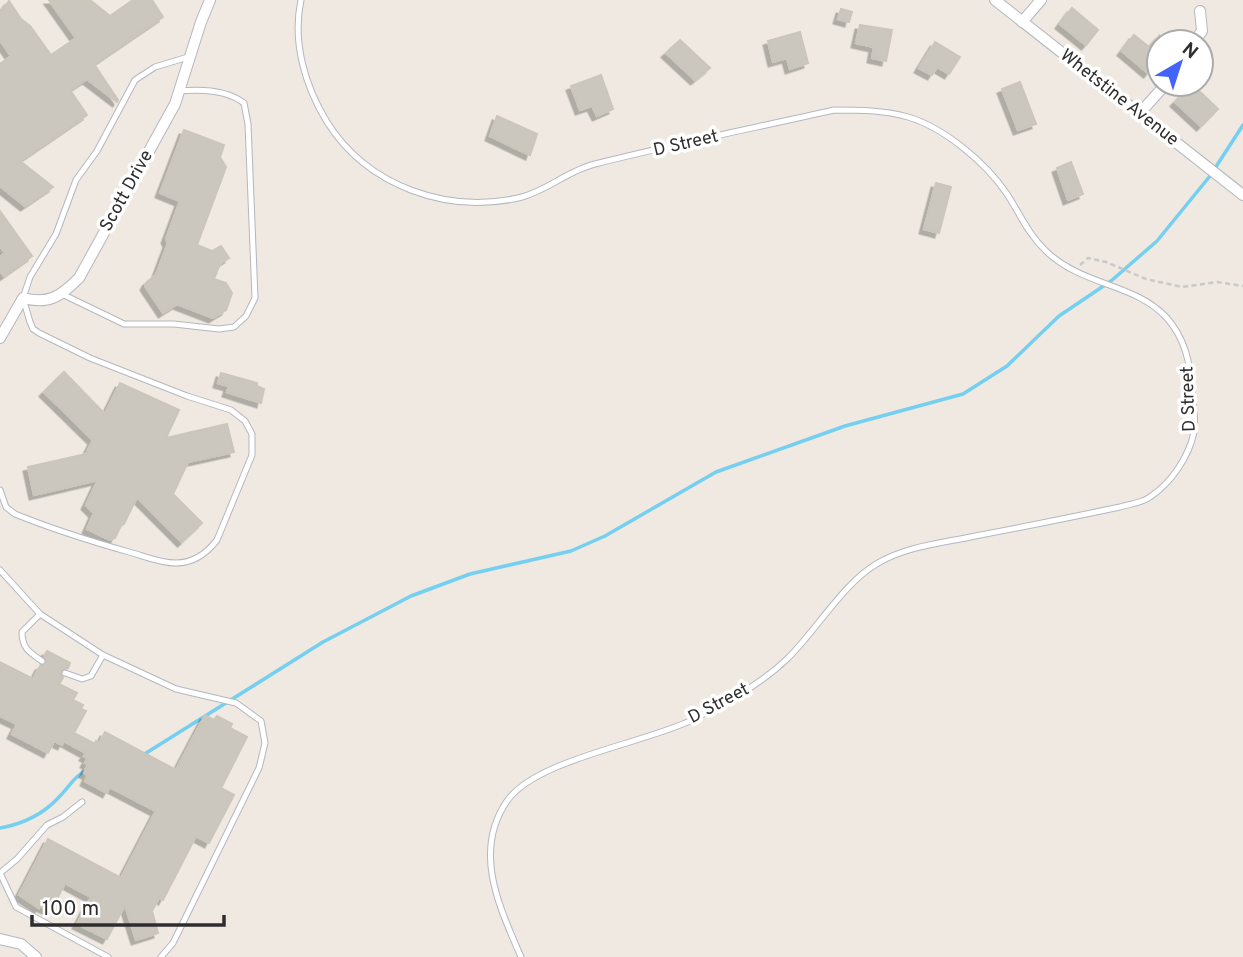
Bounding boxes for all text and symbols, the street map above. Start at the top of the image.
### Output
north arrow [1145,28,1215,98]
text: N [1177,38,1202,65]
street label: Whetstine Avenue [1055,44,1183,152]
street label: D Street [651,125,721,163]
street label: Scott Drive [95,146,159,236]
street label: D Street [1176,366,1202,432]
street label: D Street [684,678,754,730]
scale bar [32,884,224,928]
text: 100 m [42,896,99,923]

